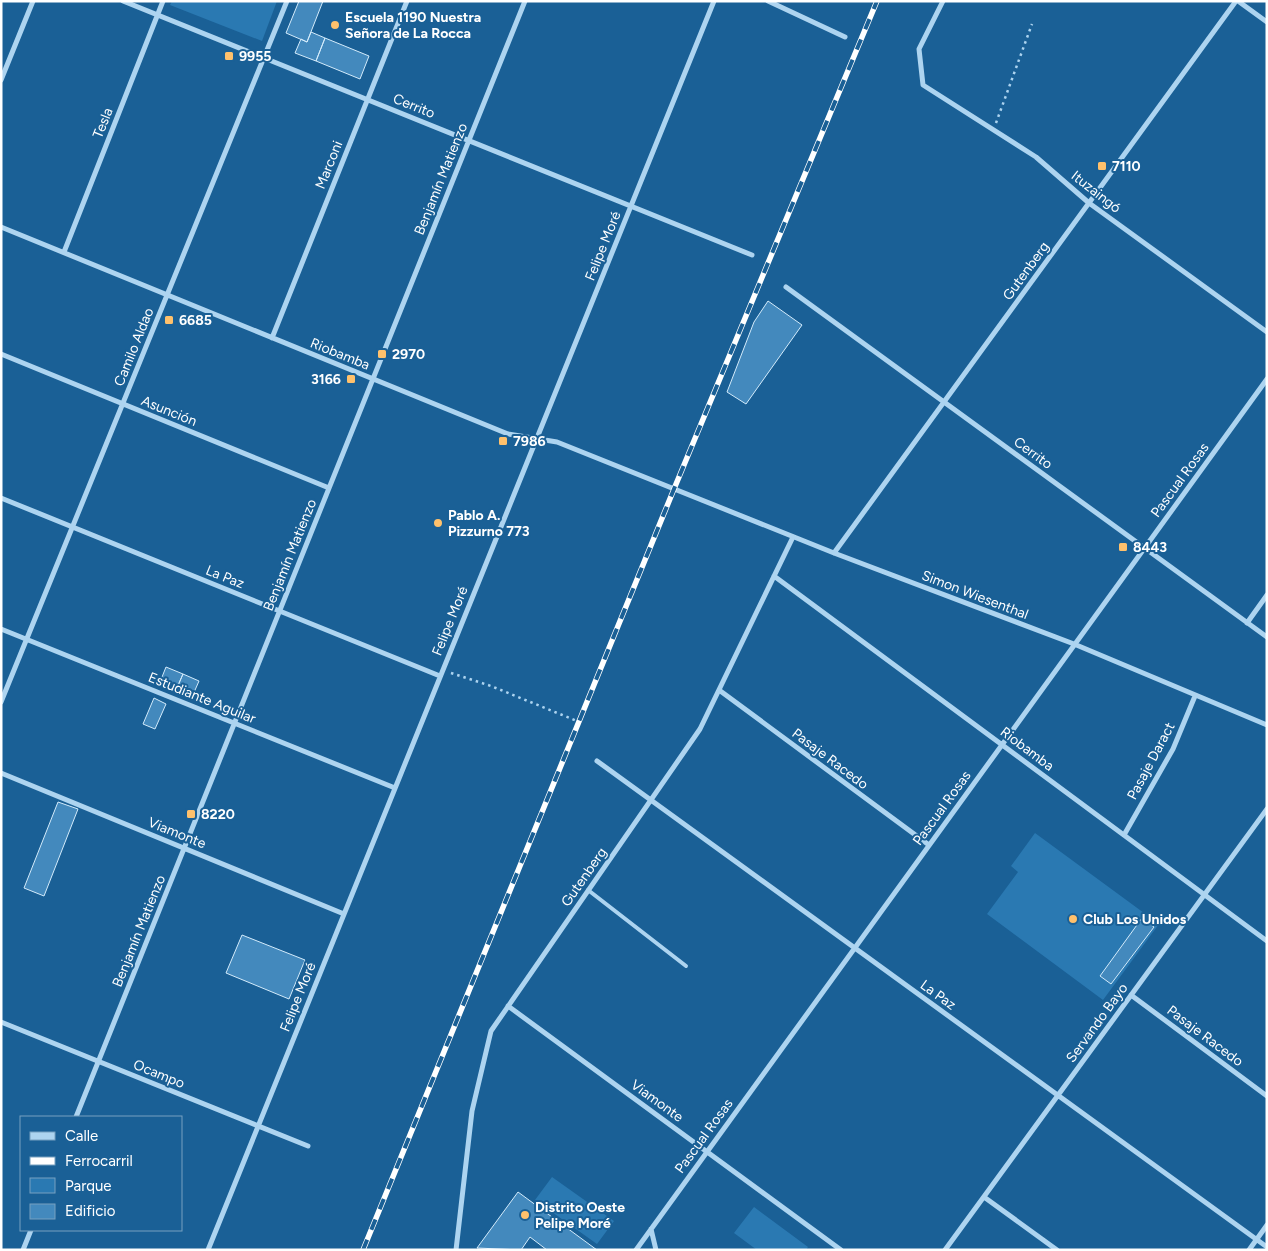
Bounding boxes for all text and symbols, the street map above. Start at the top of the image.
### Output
place label: Escuela 1190 Nuestra Señora de La Rocca [345,9,481,42]
marker: Escuela 1190 Nuestra Señora de La Rocca [329,19,341,31]
place label: 9955 [239,48,272,65]
marker: 9955 [223,50,235,62]
street label: Cerrito [390,90,438,122]
street label: Tesla [89,105,117,141]
street label: Benjamín Matienzo [411,120,471,238]
street label: Marconi [312,138,346,192]
place label: 7110 [1112,158,1141,175]
marker: 7110 [1096,160,1108,172]
street label: Ituzaingó [1068,167,1124,217]
street label: Felipe Moré [581,209,625,283]
street label: Gutenberg [999,239,1053,303]
street label: Camilo Aldao [111,305,157,389]
place label: 6685 [179,312,212,329]
marker: 6685 [163,314,175,326]
street label: Riobamba [308,334,372,374]
place label: 2970 [392,346,425,363]
marker: 2970 [376,348,388,360]
place label: 3166 [311,371,341,388]
marker: 3166 [345,373,357,385]
street label: Asunción [139,392,199,430]
place label: 7986 [513,433,546,450]
street label: Cerrito [1010,433,1056,473]
marker: 7986 [497,435,509,447]
street label: Pascual Rosas [1147,439,1213,521]
street label: Benjamín Matienzo [260,496,320,614]
place label: Pablo A. Pizzurno 773 [448,507,530,540]
marker: Pablo A. Pizzurno 773 [432,517,444,529]
place label: 8443 [1133,539,1167,556]
marker: 8443 [1117,541,1129,553]
street label: La Paz [203,562,247,592]
street label: Simon Wiesenthal [919,567,1031,623]
street label: Felipe Moré [428,584,472,658]
street label: Estudiante Aguilar [146,669,258,727]
street label: Pasaje Daract [1124,719,1178,803]
street label: Riobamba [997,723,1057,775]
street label: Pasaje Racedo [789,725,871,793]
street label: Pascual Rosas [909,767,975,849]
place label: 8220 [201,806,235,823]
marker: 8220 [185,808,197,820]
street label: Viamonte [146,814,209,852]
street label: Gutenberg [558,844,610,910]
street label: Benjamín Matienzo [109,872,169,990]
place label: Club Los Unidos [1083,911,1187,928]
marker: Club Los Unidos [1067,913,1079,925]
street label: Felipe Moré [276,960,320,1034]
street label: La Paz [917,976,959,1014]
street label: Servando Bayo [1063,980,1131,1066]
street label: Pasaje Racedo [1164,1002,1246,1070]
street label: Ocampo [131,1056,187,1092]
street label: Viamonte [627,1076,687,1126]
street label: Pascual Rosas [671,1095,737,1177]
legend [20,1116,182,1231]
text: Calle [65,1127,98,1145]
text: Ferrocarril [65,1152,133,1170]
text: Parque [65,1177,112,1195]
place label: Distrito Oeste Pelipe Moré [535,1199,625,1232]
text: Edificio [65,1202,116,1220]
marker: Distrito Oeste Pelipe Moré [519,1209,531,1221]

